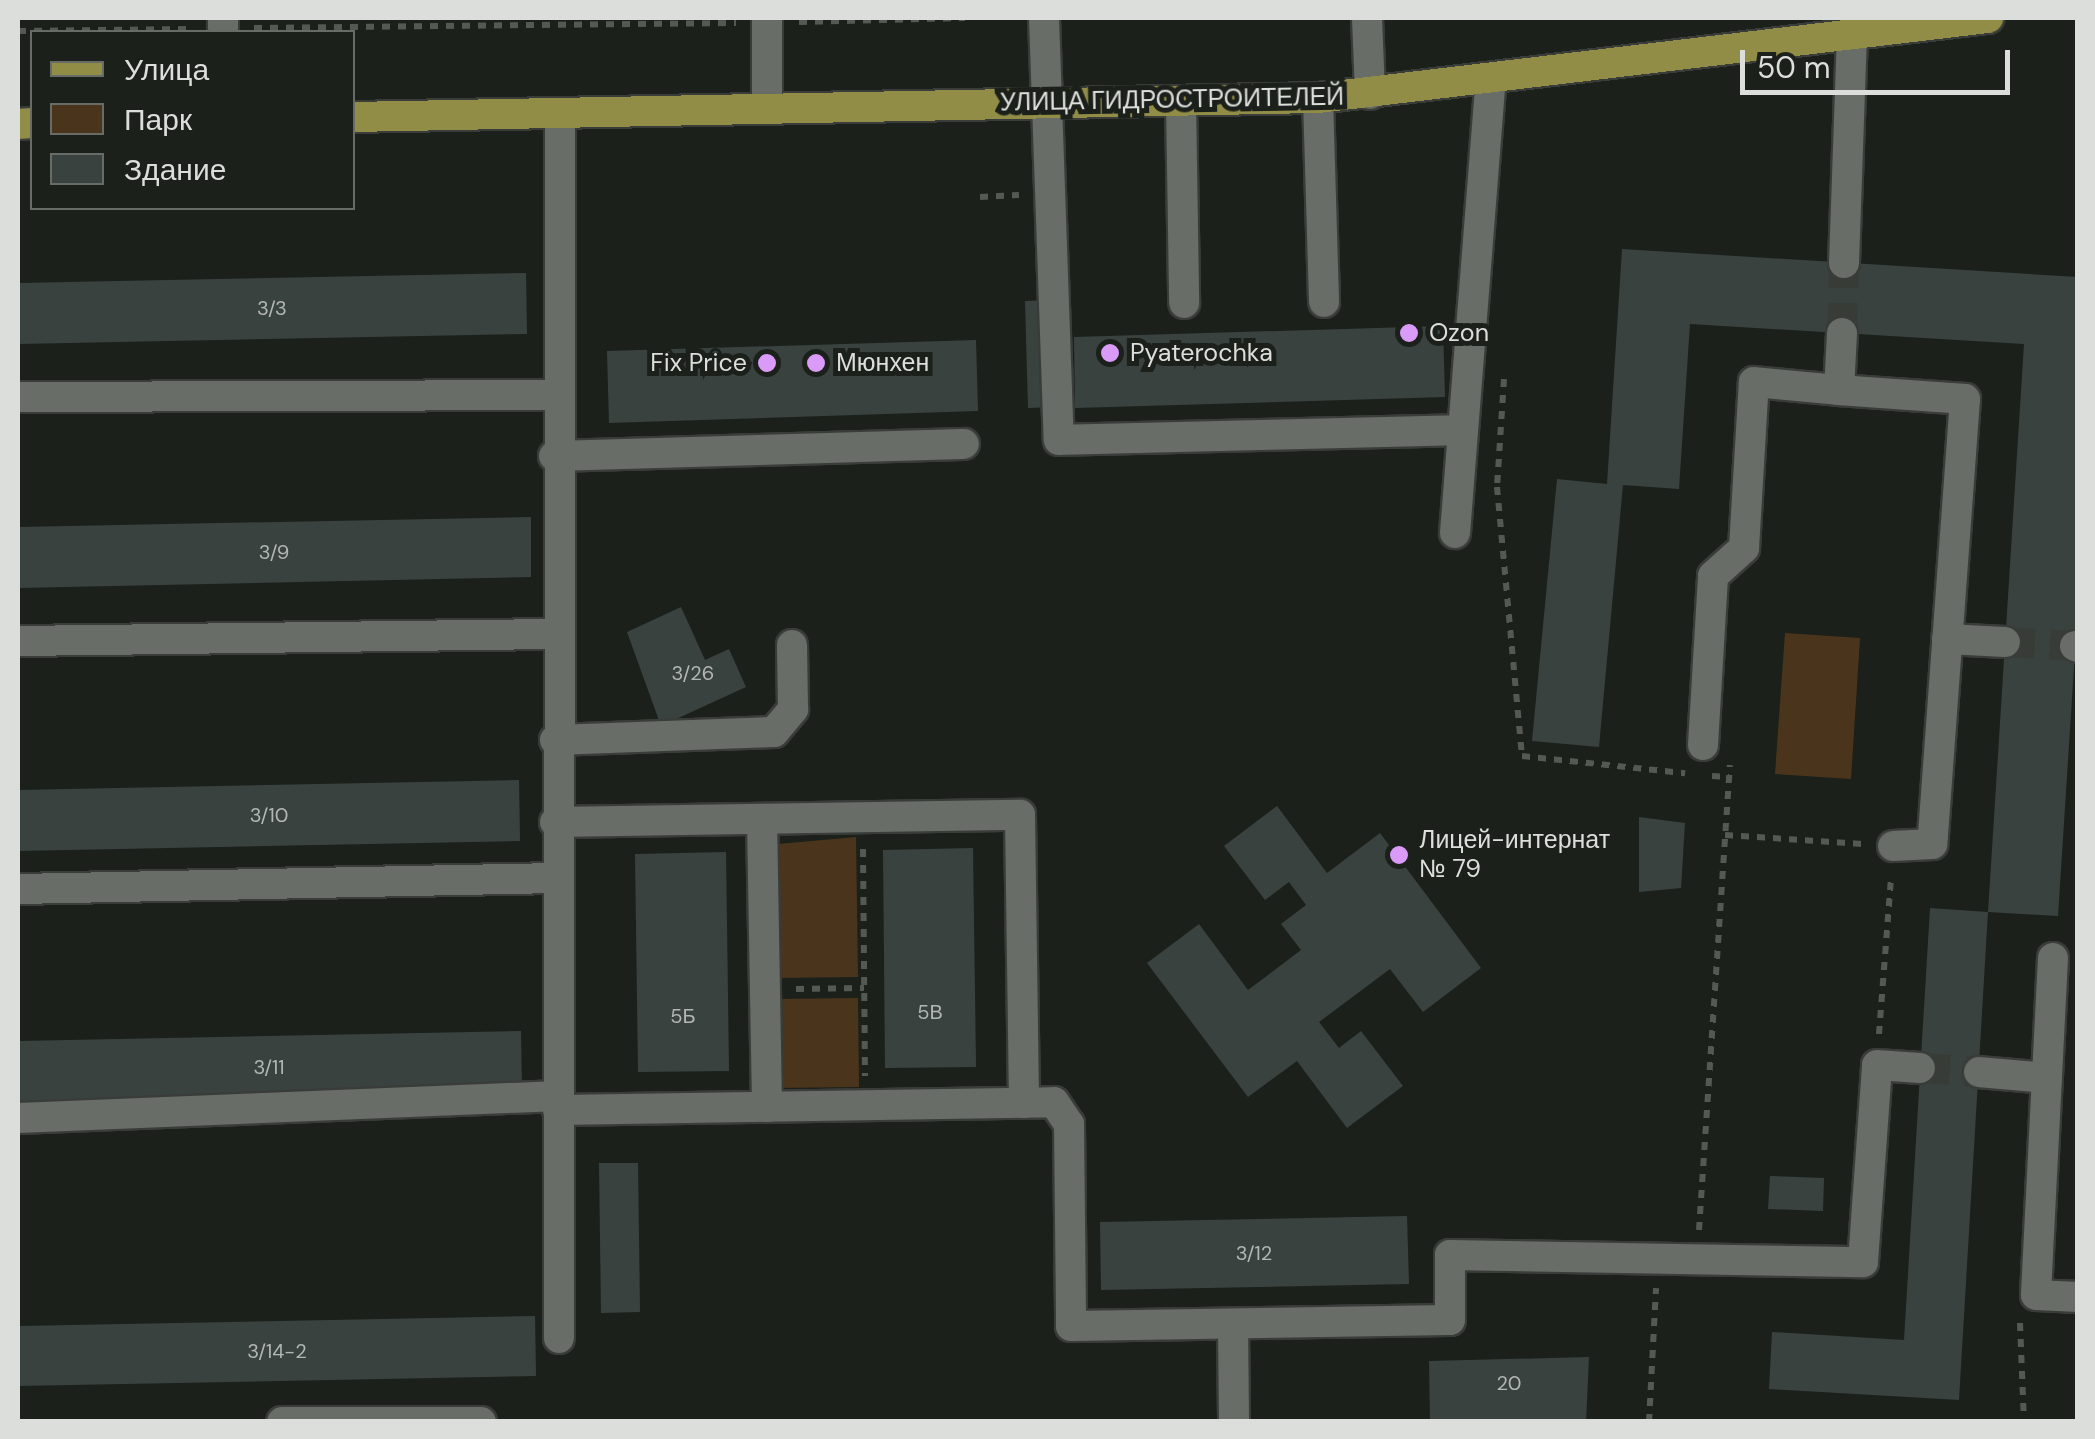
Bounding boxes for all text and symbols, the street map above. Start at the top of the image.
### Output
legend [30,30,355,210]
scale bar [1745,30,2015,92]
text: 50 m [1757,48,1831,87]
text: Улица [124,50,209,89]
street label: УЛИЦА ГИДРОСТРОИТЕЛЕЙ [1000,82,1344,118]
text: Парк [124,100,192,139]
text: Здание [124,150,226,189]
house number: 3/3 [257,296,287,320]
place label: Ozon [1429,318,1489,348]
marker: Ozon [1398,322,1420,344]
place label: Pyaterochka [1130,338,1273,368]
marker: Pyaterochka [1099,342,1121,364]
place label: Fix Price [650,348,747,378]
place label: Мюнхен [836,348,929,378]
marker: Fix Price [756,352,778,374]
marker: Мюнхен [805,352,827,374]
house number: 3/9 [259,540,289,564]
house number: 3/26 [672,661,714,685]
house number: 3/10 [250,803,288,827]
place label: Лицей-интернат № 79 [1419,826,1610,885]
marker: Лицей-интернат № 79 [1388,844,1410,866]
house number: 5В [917,1000,943,1024]
house number: 5Б [670,1004,696,1028]
house number: 3/11 [253,1055,285,1079]
house number: 3/12 [1236,1241,1272,1265]
house number: 3/14-2 [247,1339,307,1363]
house number: 20 [1497,1371,1521,1395]

